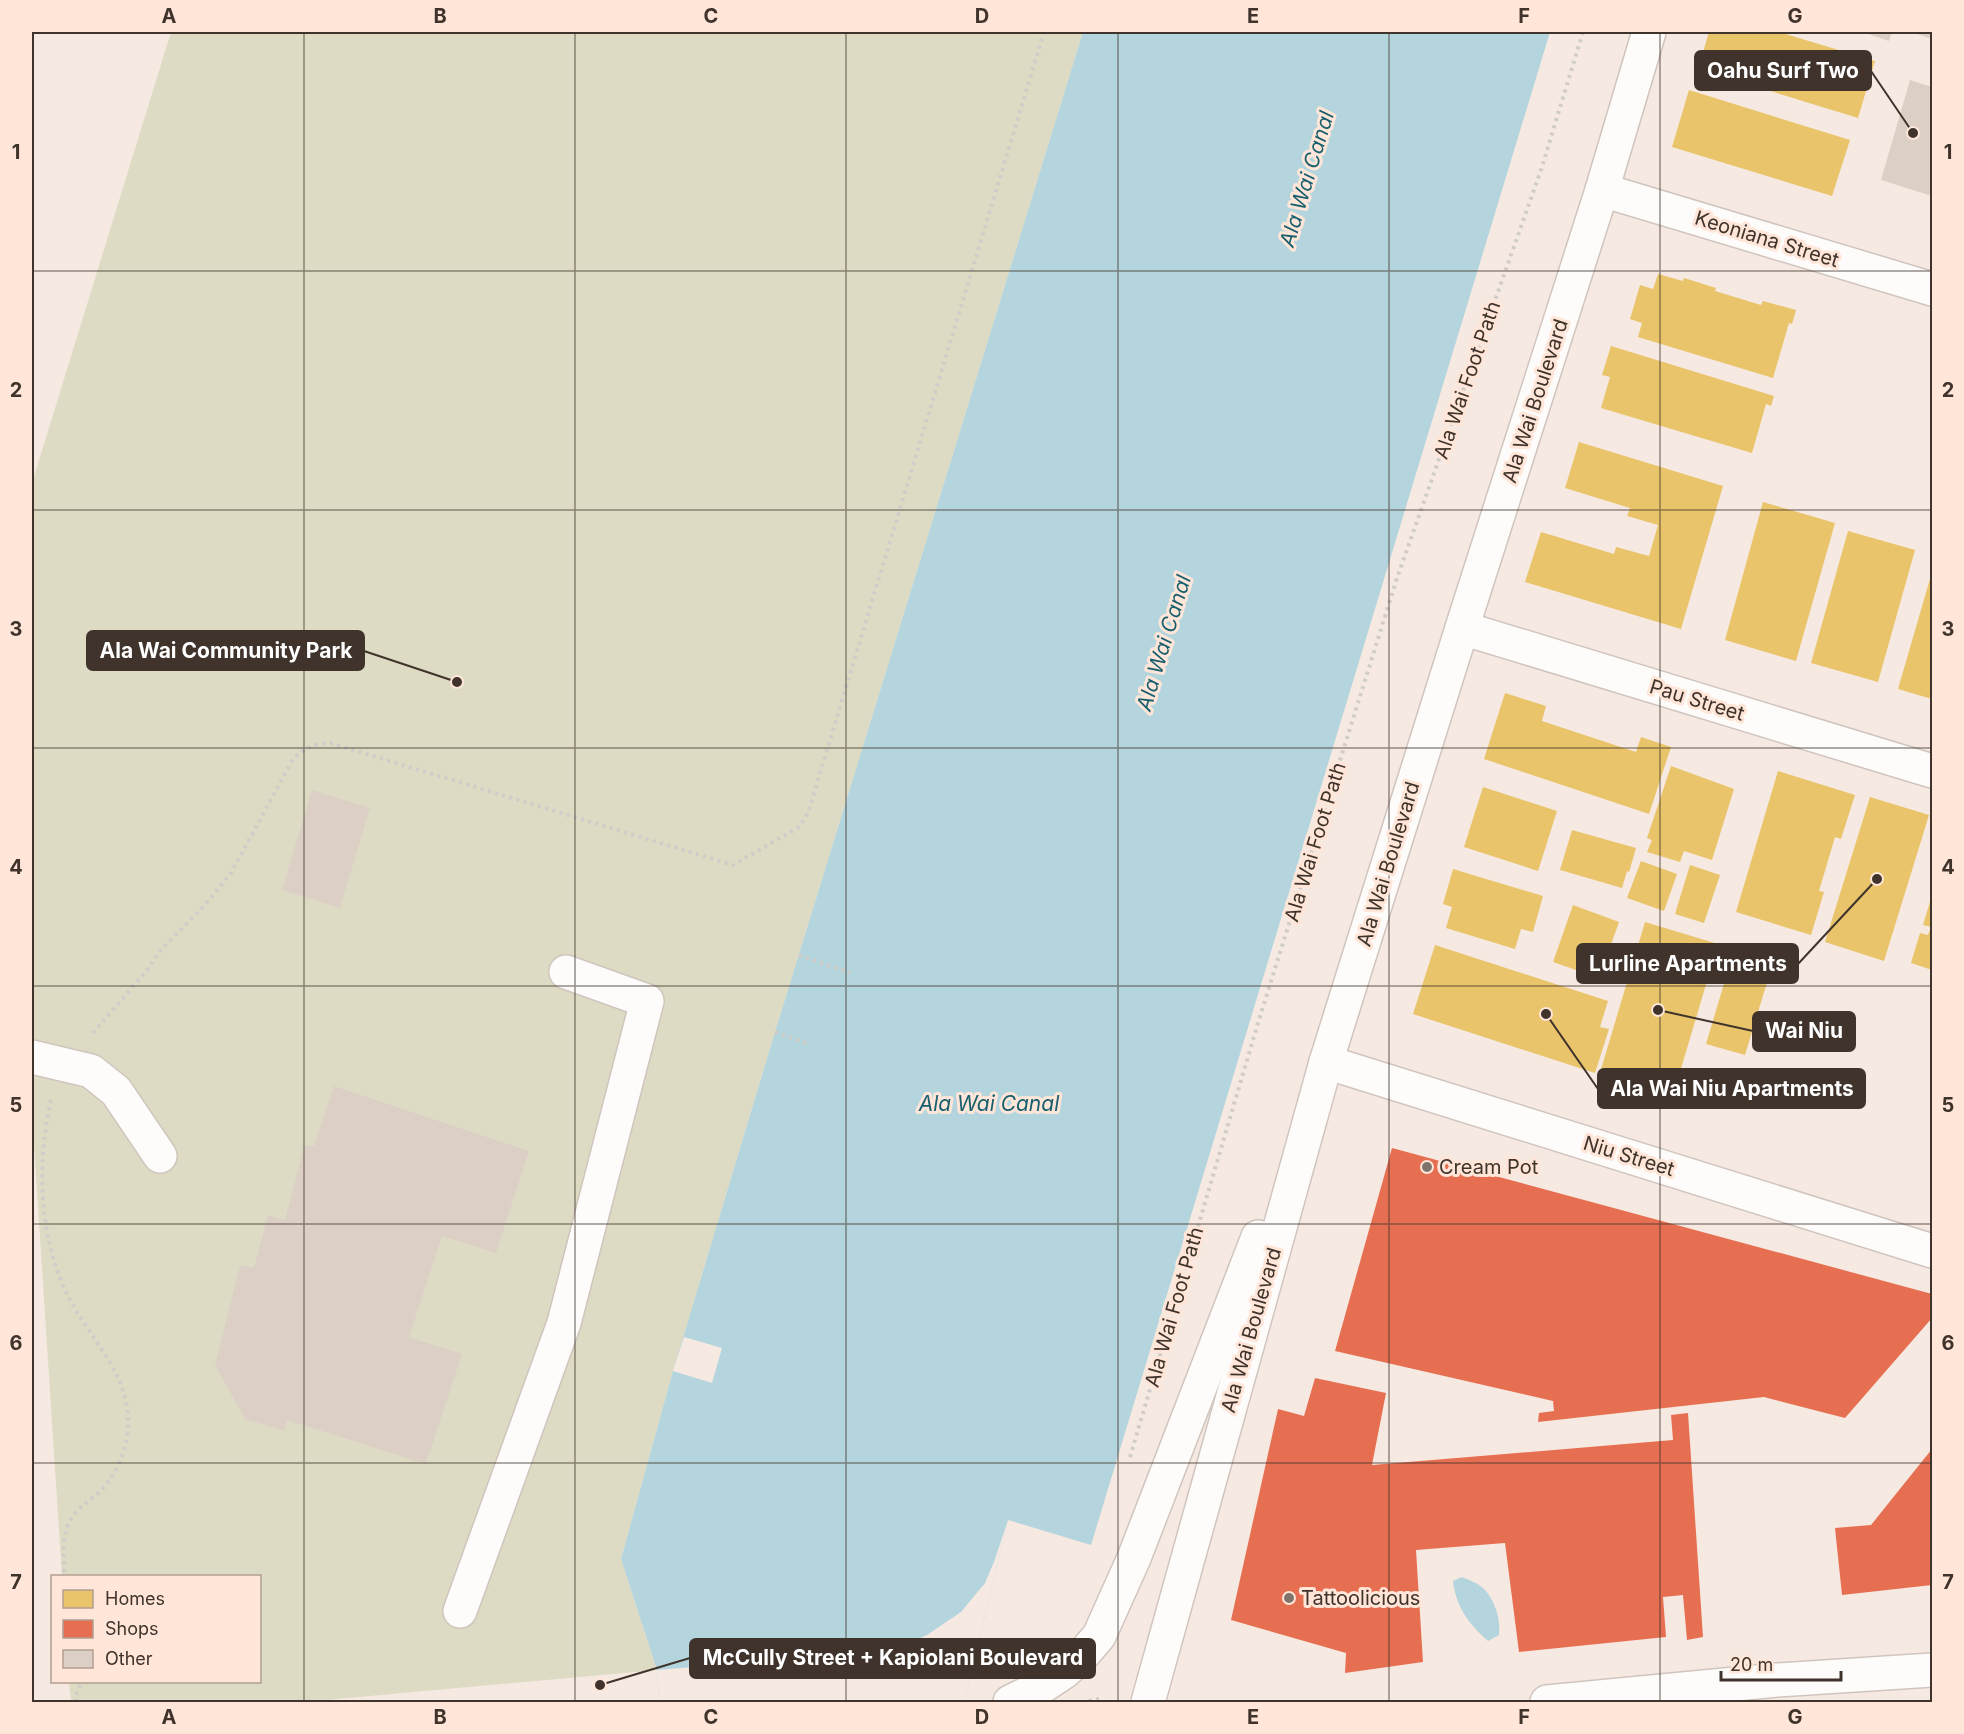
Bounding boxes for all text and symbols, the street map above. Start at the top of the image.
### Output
text: A [162,4,177,28]
text: B [433,4,447,28]
text: C [704,4,718,28]
text: D [975,4,989,28]
text: E [1247,4,1259,28]
text: F [1518,4,1530,28]
text: G [1787,4,1803,28]
callout: Oahu Surf Two [1695,51,1871,90]
text: Oahu Surf Two [1707,58,1859,83]
water label: Ala Wai Canal [1274,107,1339,251]
text: 1 [12,140,20,164]
text: 1 [1944,140,1952,164]
street label: Keoniana Street [1692,206,1842,272]
street label: Ala Wai Foot Path [1429,298,1505,462]
street label: Ala Wai Boulevard [1497,316,1573,486]
text: 2 [10,378,22,402]
text: 2 [1942,378,1954,402]
water label: Ala Wai Canal [1131,571,1196,715]
text: 3 [10,617,22,641]
text: 3 [1942,617,1954,641]
callout: Ala Wai Community Park [87,631,364,670]
text: Ala Wai Community Park [100,638,353,663]
street label: Pau Street [1647,674,1748,726]
street label: Ala Wai Foot Path [1279,759,1351,925]
street label: Ala Wai Boulevard [1352,779,1424,949]
text: 4 [9,855,23,879]
text: 4 [1941,855,1955,879]
callout: Lurline Apartments [1577,944,1798,983]
text: Lurline Apartments [1589,951,1787,976]
callout: Wai Niu [1753,1012,1855,1051]
text: Wai Niu [1765,1018,1843,1043]
callout: Ala Wai Niu Apartments [1598,1069,1865,1108]
text: Ala Wai Niu Apartments [1610,1076,1854,1101]
water label: Ala Wai Canal [918,1091,1060,1116]
text: 5 [10,1093,22,1117]
text: 5 [1942,1093,1954,1117]
street label: Niu Street [1581,1131,1678,1181]
place label: Cream Pot [1439,1155,1539,1179]
marker: Cream Pot [1420,1160,1434,1174]
street label: Ala Wai Foot Path [1140,1224,1208,1390]
street label: Ala Wai Boulevard [1216,1245,1286,1415]
text: 6 [10,1331,23,1355]
text: 6 [1942,1331,1955,1355]
text: 7 [10,1570,22,1594]
text: 7 [1942,1570,1954,1594]
legend [51,1575,261,1683]
place label: Tattoolicious [1301,1586,1420,1610]
text: Homes [105,1588,165,1609]
marker: Tattoolicious [1282,1591,1296,1605]
text: Shops [105,1618,159,1639]
callout: McCully Street + Kapiolani Boulevard [690,1639,1095,1678]
scale bar [1721,1644,1841,1682]
text: McCully Street + Kapiolani Boulevard [703,1645,1083,1670]
text: Other [105,1648,153,1669]
text: 20 m [1730,1654,1773,1675]
text: A [162,1705,177,1729]
text: B [433,1705,447,1729]
text: C [704,1705,718,1729]
text: D [975,1705,989,1729]
text: E [1247,1705,1259,1729]
text: F [1518,1705,1530,1729]
text: G [1787,1705,1803,1729]

